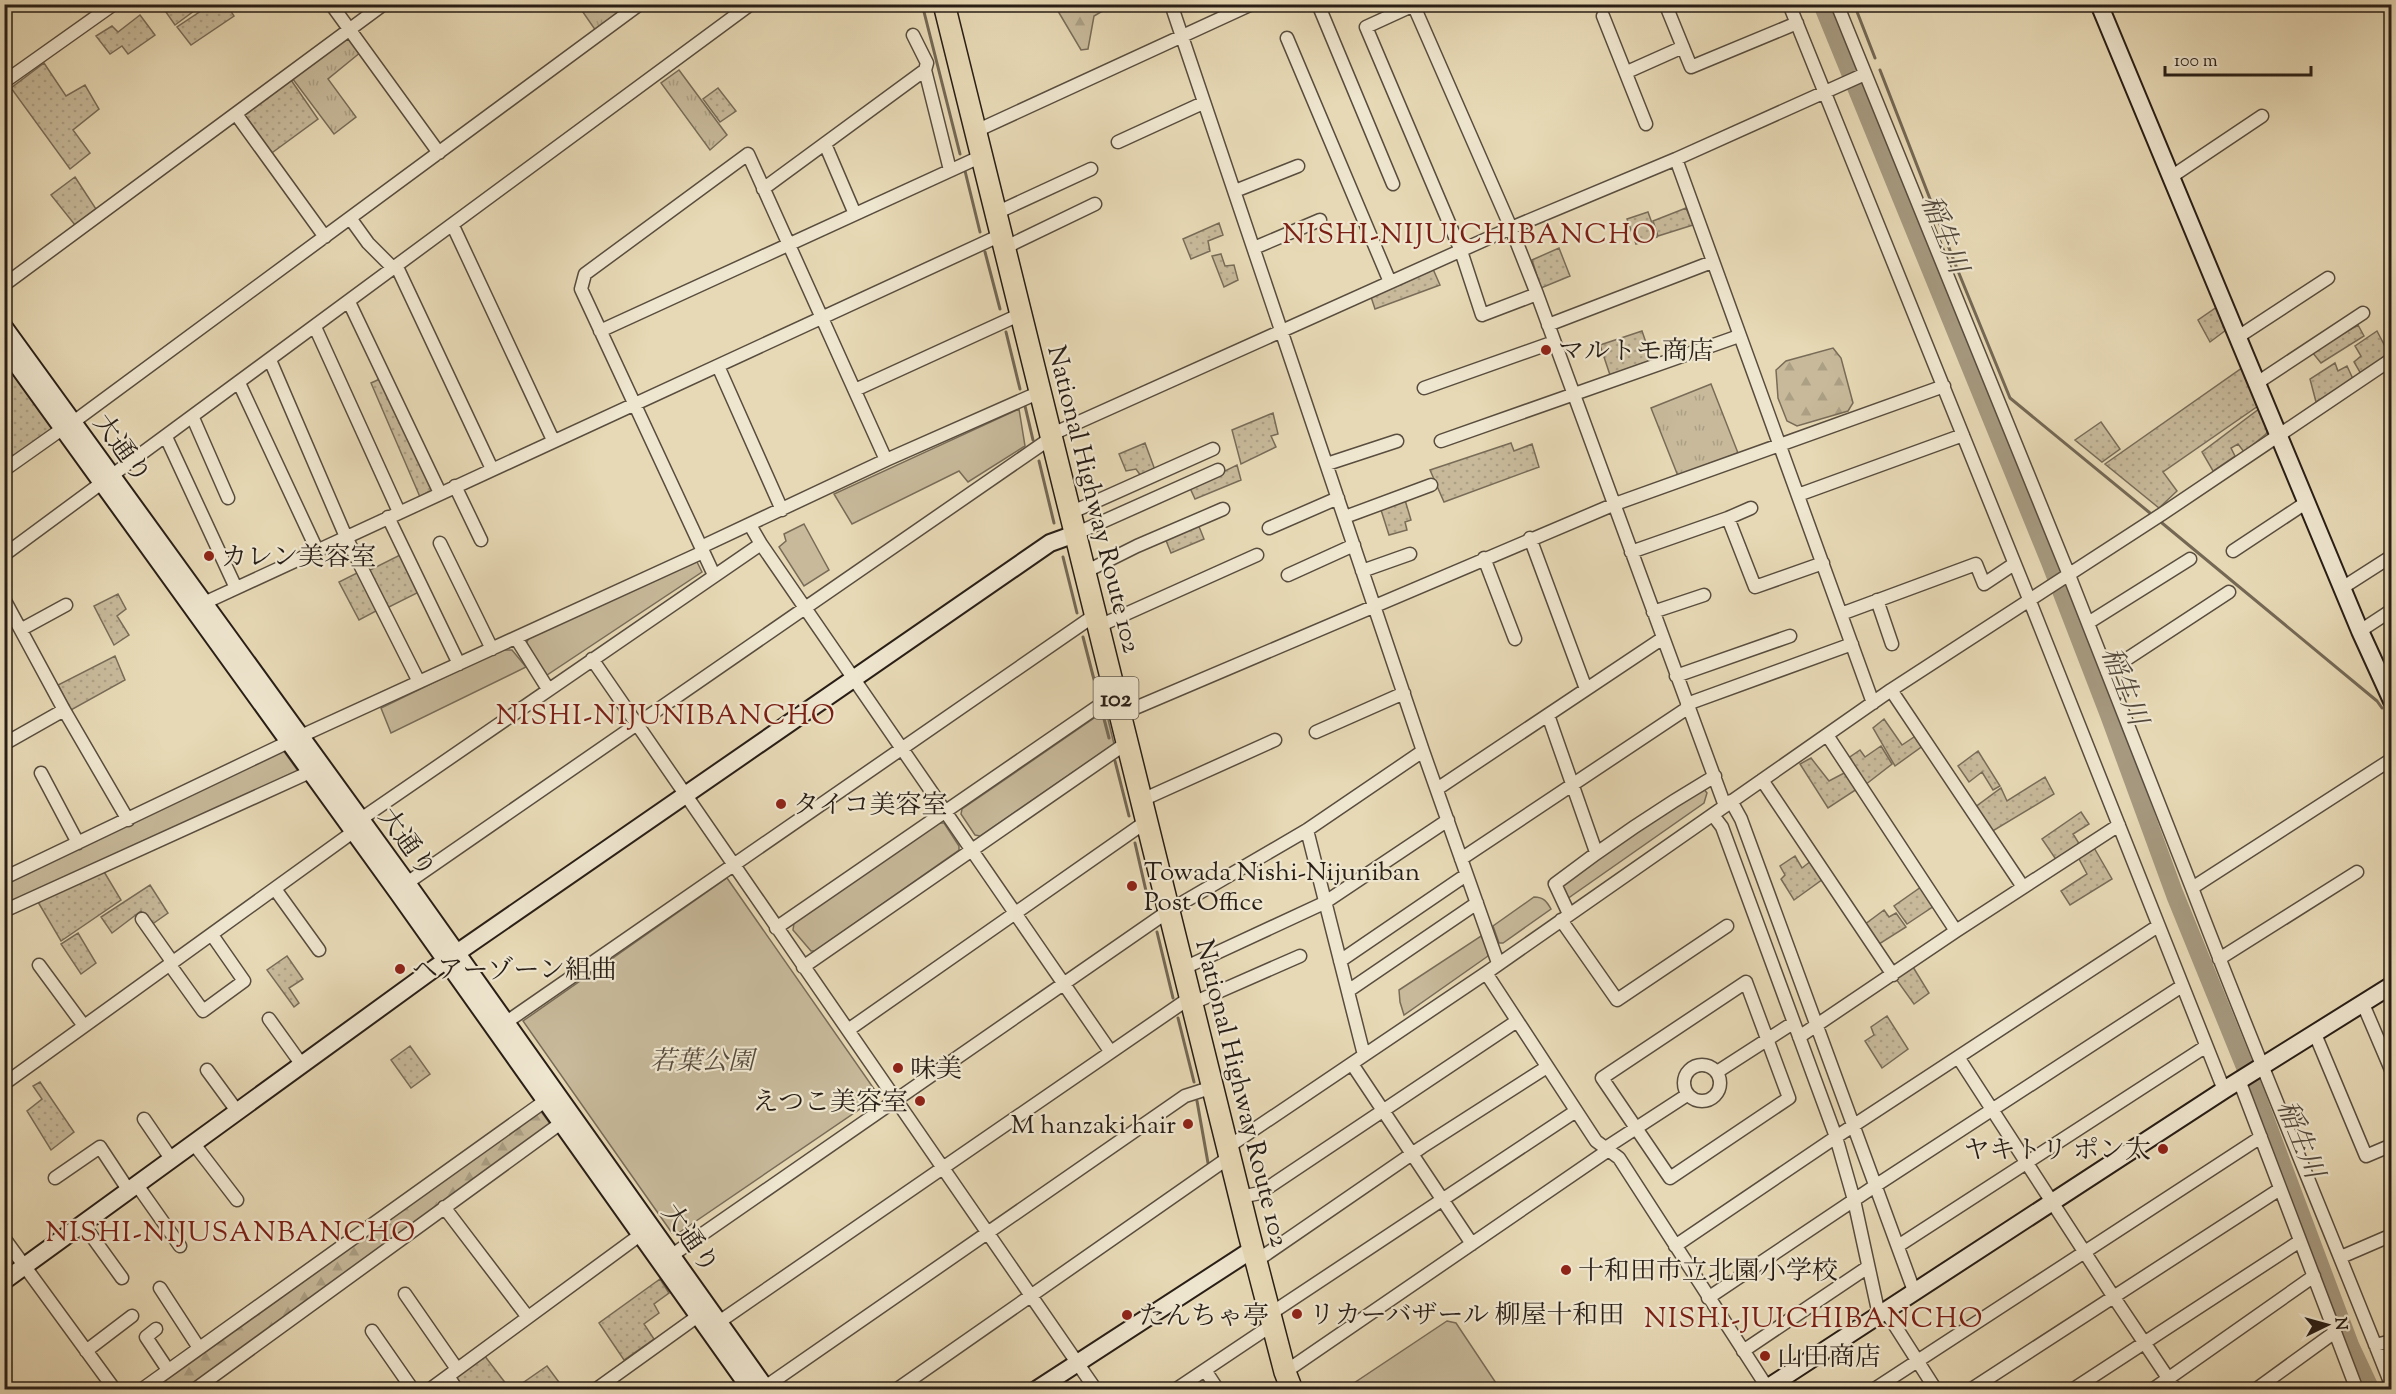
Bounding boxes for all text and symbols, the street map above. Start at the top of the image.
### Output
scale bar [2165,39,2310,77]
text: 100 m [2174,49,2218,75]
water label: 稲生川 [1909,190,1977,283]
district label: NISHI-NIJUICHIBANCHO [1283,216,1657,256]
place label: マルトモ商店 [1558,334,1714,371]
street label: National Highway Route 102 [1036,342,1149,657]
marker: マルトモ商店 [1539,343,1553,357]
street label: 大通り [83,407,159,492]
place label: カレン美容室 [221,540,376,577]
marker: カレン美容室 [202,549,216,563]
water label: 稲生川 [2090,642,2156,734]
road number: 102 [1094,677,1138,719]
district label: NISHI-NIJUNIBANCHO [496,697,836,737]
place label: タイコ美容室 [793,788,947,825]
marker: タイコ美容室 [774,797,788,811]
street label: 大通り [368,801,444,886]
place label: Towada Nishi-Nijuniban Post Office [1144,855,1420,922]
marker: Towada Nishi-Nijuniban Post Office [1125,879,1139,893]
street label: National Highway Route 102 [1184,936,1297,1251]
place label: ヘアーゾーン組曲 [412,953,617,990]
marker: ヘアーゾーン組曲 [393,962,407,976]
park label: 若葉公園 [650,1044,758,1081]
place label: 味美 [910,1052,962,1089]
marker: 味美 [891,1061,905,1075]
place label: えつこ美容室 [753,1085,908,1122]
marker: えつこ美容室 [913,1094,927,1108]
water label: 稲生川 [2265,1095,2333,1188]
place label: M hanzaki hair [1011,1108,1176,1145]
marker: M hanzaki hair [1181,1117,1195,1131]
place label: ヤキトリ ポン太 [1963,1133,2151,1170]
marker: ヤキトリ ポン太 [2156,1142,2170,1156]
street label: 大通り [651,1197,726,1282]
district label: NISHI-NIJUSANBANCHO [45,1214,417,1254]
place label: 十和田市立北園小学校 [1578,1254,1838,1291]
marker: 十和田市立北園小学校 [1559,1263,1573,1277]
north arrow [2297,1295,2357,1355]
place label: リカーバザール 柳屋十和田 [1309,1298,1624,1335]
place label: たんちゃ亭 [1139,1299,1269,1336]
district label: NISHI-JUICHIBANCHO [1644,1300,1984,1340]
marker: リカーバザール 柳屋十和田 [1290,1307,1304,1321]
marker: たんちゃ亭 [1120,1308,1134,1322]
text: N [2327,1317,2351,1331]
place label: 山田商店 [1777,1340,1881,1377]
marker: 山田商店 [1758,1349,1772,1363]

